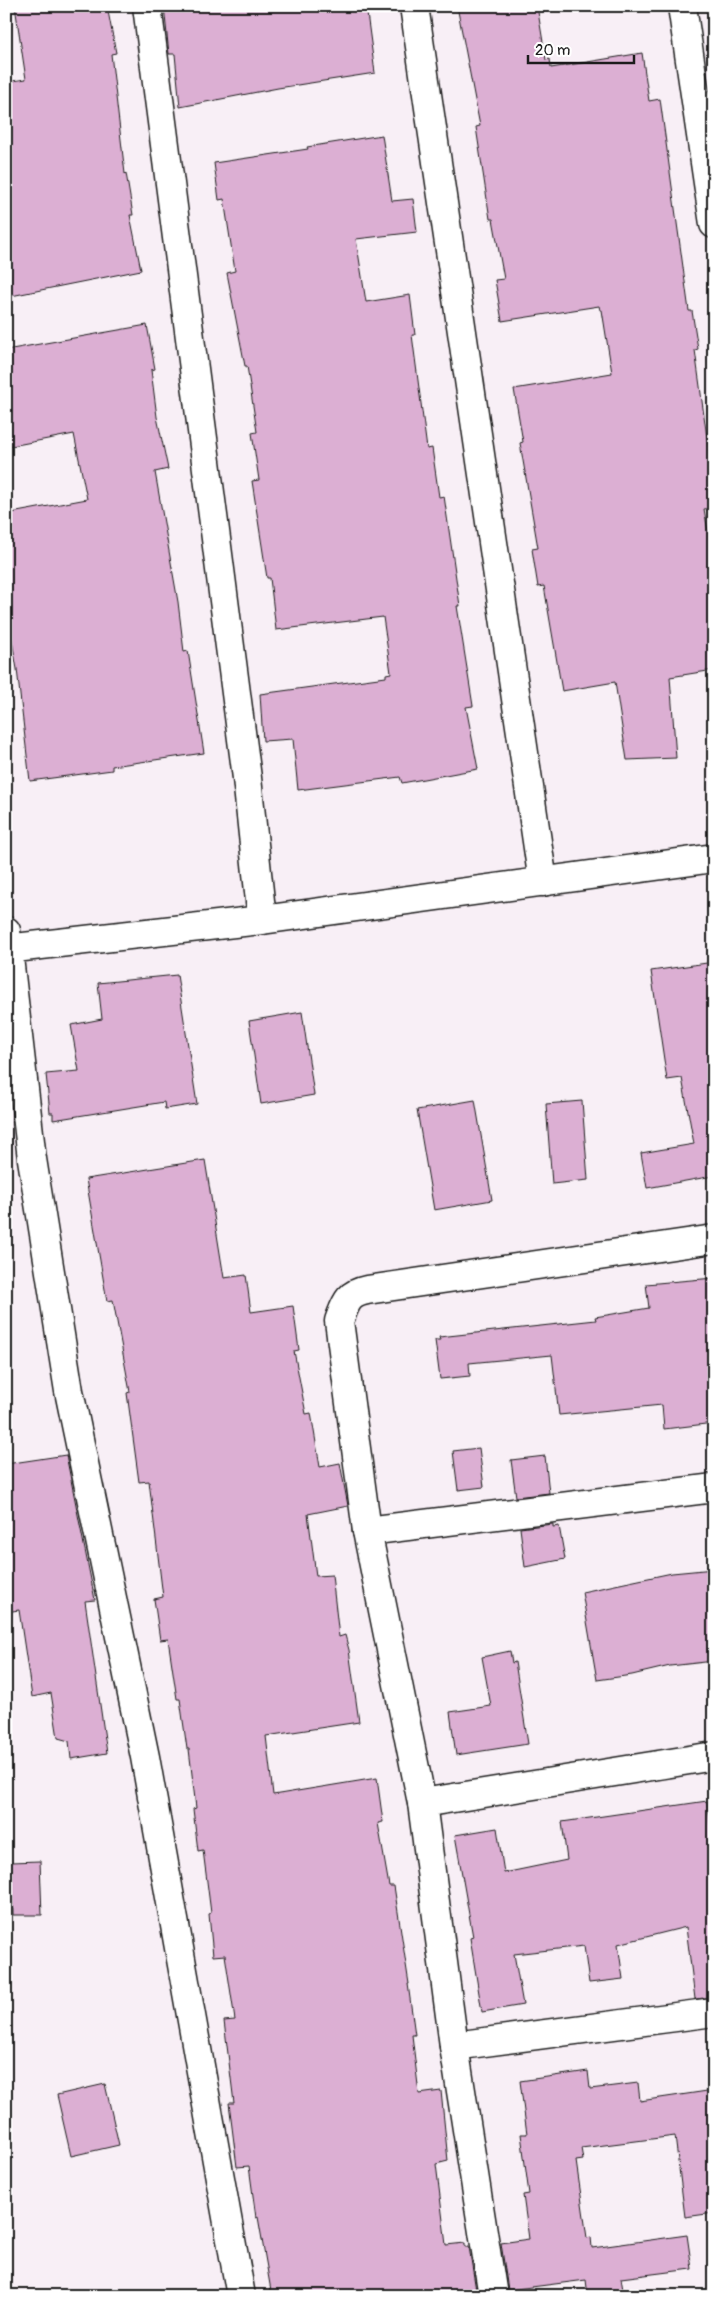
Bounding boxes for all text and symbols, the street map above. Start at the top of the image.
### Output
scale bar [528,32,634,64]
text: 20 m [535,41,570,60]

